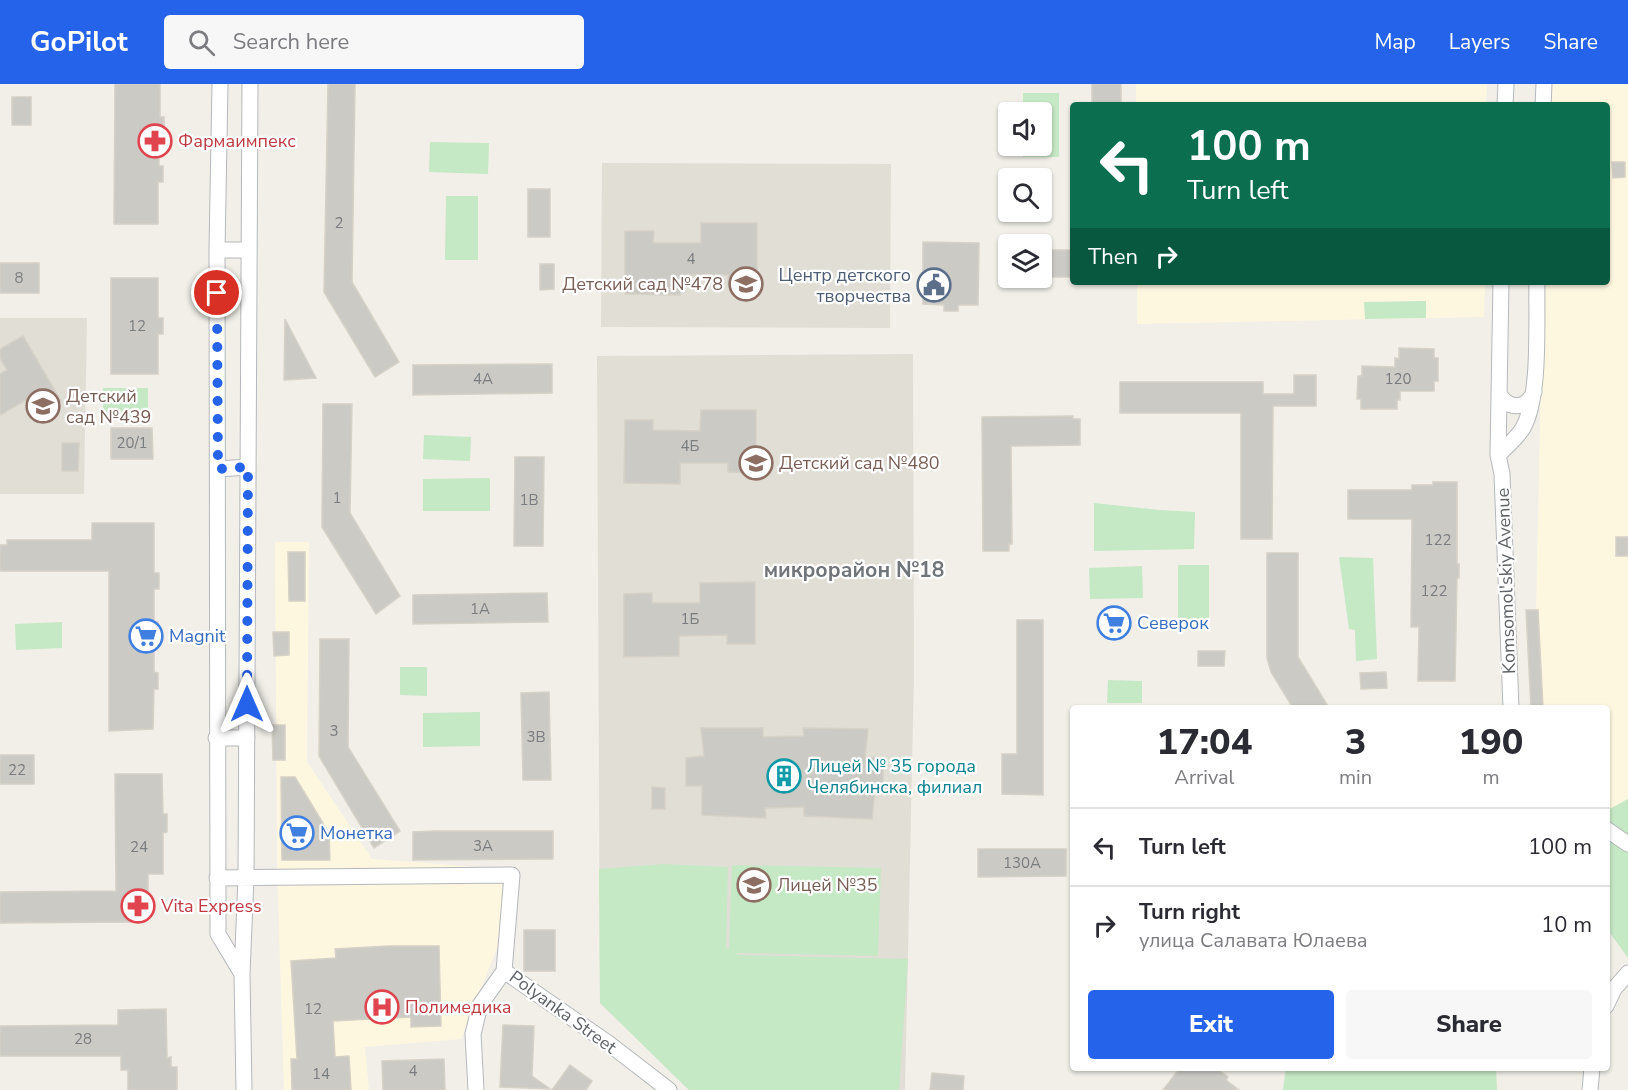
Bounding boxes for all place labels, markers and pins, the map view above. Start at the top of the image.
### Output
pharmacy icon: Фармаимпекс [137,123,173,159]
place label: Фармаимпекс [178,129,296,153]
place label: Центр детского творчества [779,263,911,308]
school or university icon: Детский сад №478 [728,266,764,302]
pin [191,267,242,318]
public building icon: Центр детского творчества [916,267,952,303]
place label: Детский сад №478 [562,272,723,296]
place label: Детский сад №439 [66,384,151,429]
school or university icon: Детский сад №439 [25,388,61,424]
school or university icon: Детский сад №480 [738,445,774,481]
place label: Детский сад №480 [779,451,940,475]
supermarket icon: Северок [1096,605,1132,641]
place label: Северок [1137,611,1209,635]
supermarket icon: Magnit [128,618,164,654]
place label: Magnit [169,624,226,648]
place label: Лицей № 35 города Челябинска, филиал [807,754,982,799]
building icon: Лицей № 35 города Челябинска, филиал [766,758,802,794]
supermarket icon: Монетка [279,815,315,851]
place label: Монетка [320,821,393,845]
school or university icon: Лицей №35 [736,867,772,903]
place label: Лицей №35 [777,873,878,897]
pharmacy icon: Vita Express [120,888,156,924]
place label: Vita Express [160,894,262,918]
hospital icon: Полимедика [364,989,400,1025]
place label: Полимедика [405,995,511,1019]

